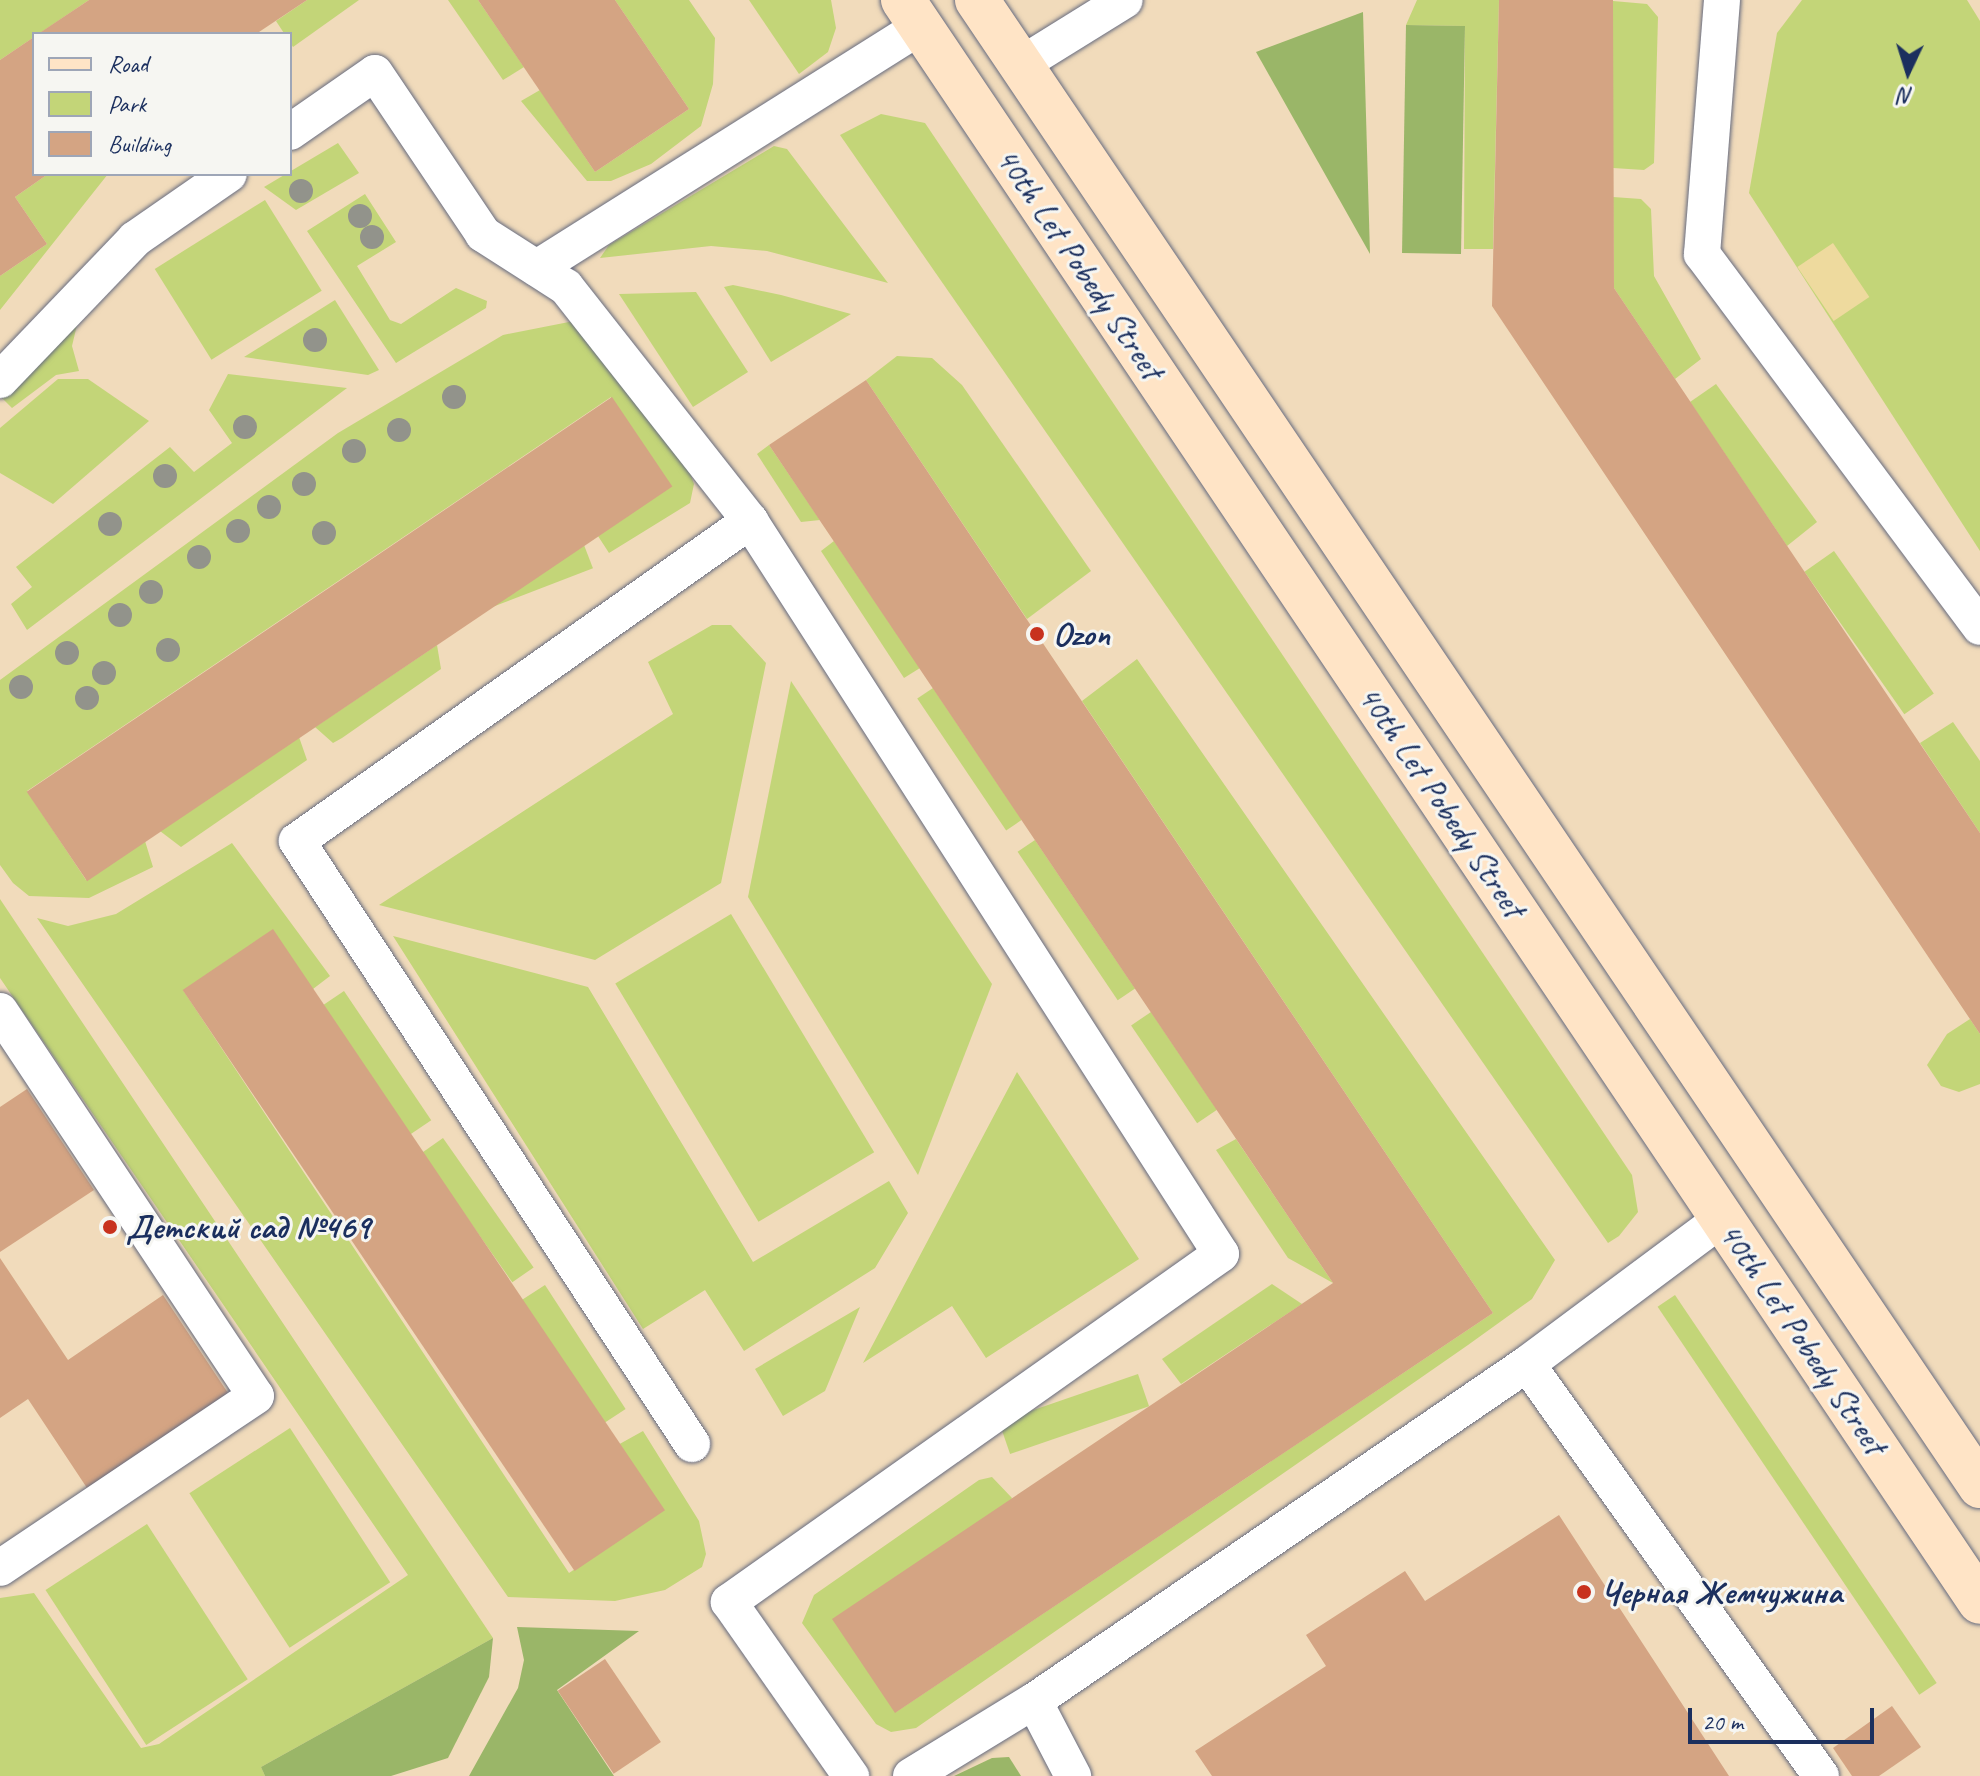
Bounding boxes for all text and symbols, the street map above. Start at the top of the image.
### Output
legend [32,32,292,176]
north arrow [1868,32,1948,112]
text: Road [108,49,148,79]
text: N [1899,82,1914,110]
text: Park [108,89,146,119]
text: Building [108,129,171,159]
street label: 40th Let Pobedy Street [987,140,1173,386]
place label: Ozon [1053,614,1110,654]
marker: Ozon [1028,625,1046,643]
street label: 40th Let Pobedy Street [1349,678,1535,924]
place label: Детский сад №469 [126,1207,370,1247]
street label: 40th Let Pobedy Street [1710,1215,1896,1461]
marker: Детский сад №469 [101,1218,119,1236]
place label: Черная Жемчужина [1600,1572,1839,1612]
marker: Черная Жемчужина [1575,1583,1593,1601]
scale bar [1692,1692,1878,1742]
text: 20 m [1702,1707,1743,1737]

